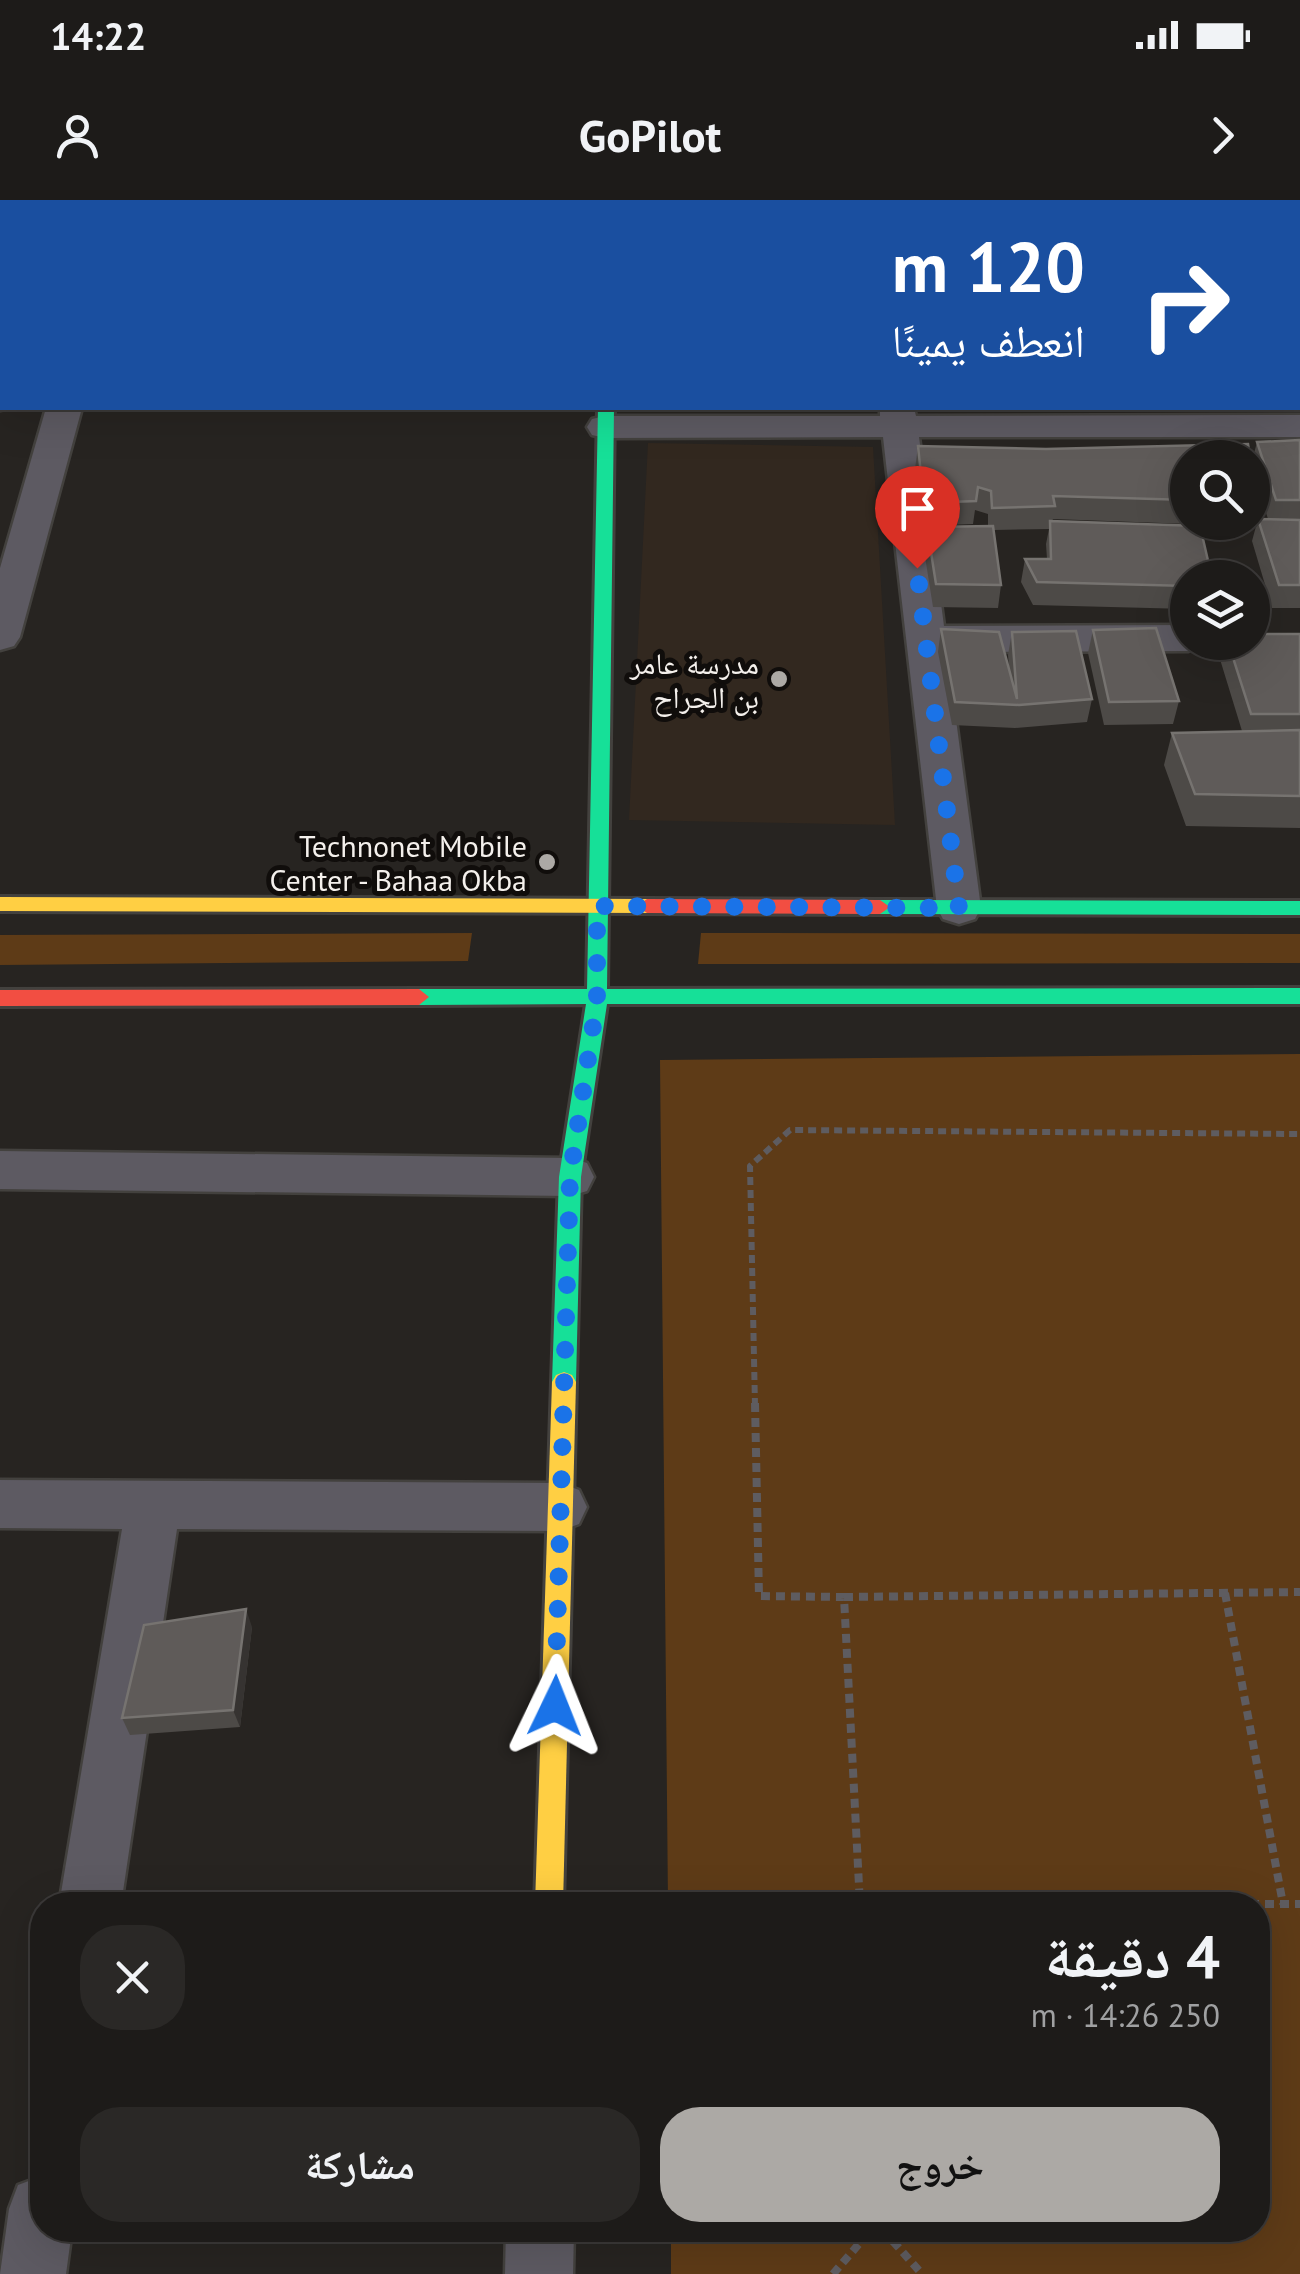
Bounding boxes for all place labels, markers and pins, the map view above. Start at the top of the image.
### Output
pin [875,466,960,569]
place label: مدرسة عامر بن الجراح [629,643,759,717]
marker: مدرسة عامر بن الجراح [768,668,790,690]
place label: Technonet Mobile Center - Bahaa Okba [269,826,527,899]
marker: Technonet Mobile Center - Bahaa Okba [536,851,558,873]

